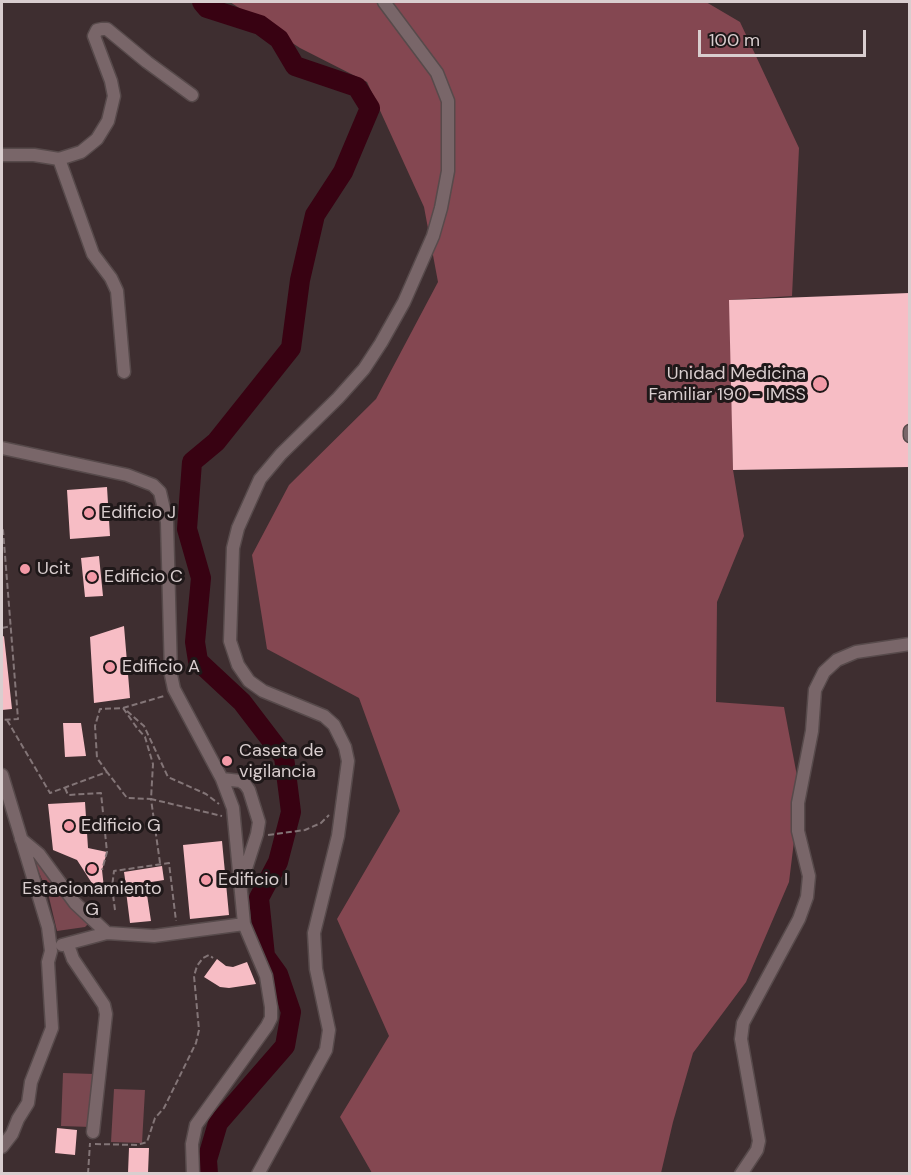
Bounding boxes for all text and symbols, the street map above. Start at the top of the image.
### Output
scale bar [701,18,869,56]
text: 100 m [709,28,760,52]
place label: Unidad Medicina Familiar 190 - IMSS [648,363,806,406]
marker: Unidad Medicina Familiar 190 - IMSS [811,375,829,393]
place label: Edificio J [101,502,176,524]
marker: Edificio J [82,506,96,520]
place label: Ucit [37,558,70,580]
marker: Ucit [18,562,32,576]
place label: Edificio C [104,566,183,588]
marker: Edificio C [85,570,99,584]
place label: Edificio A [122,656,200,678]
marker: Edificio A [103,660,117,674]
place label: Caseta de vigilancia [239,740,324,783]
marker: Caseta de vigilancia [220,754,234,768]
place label: Edificio G [81,815,161,837]
marker: Edificio G [62,819,76,833]
marker: Estacionamiento G [85,862,99,876]
place label: Edificio I [218,869,288,891]
marker: Edificio I [199,873,213,887]
place label: Estacionamiento G [22,878,162,920]

